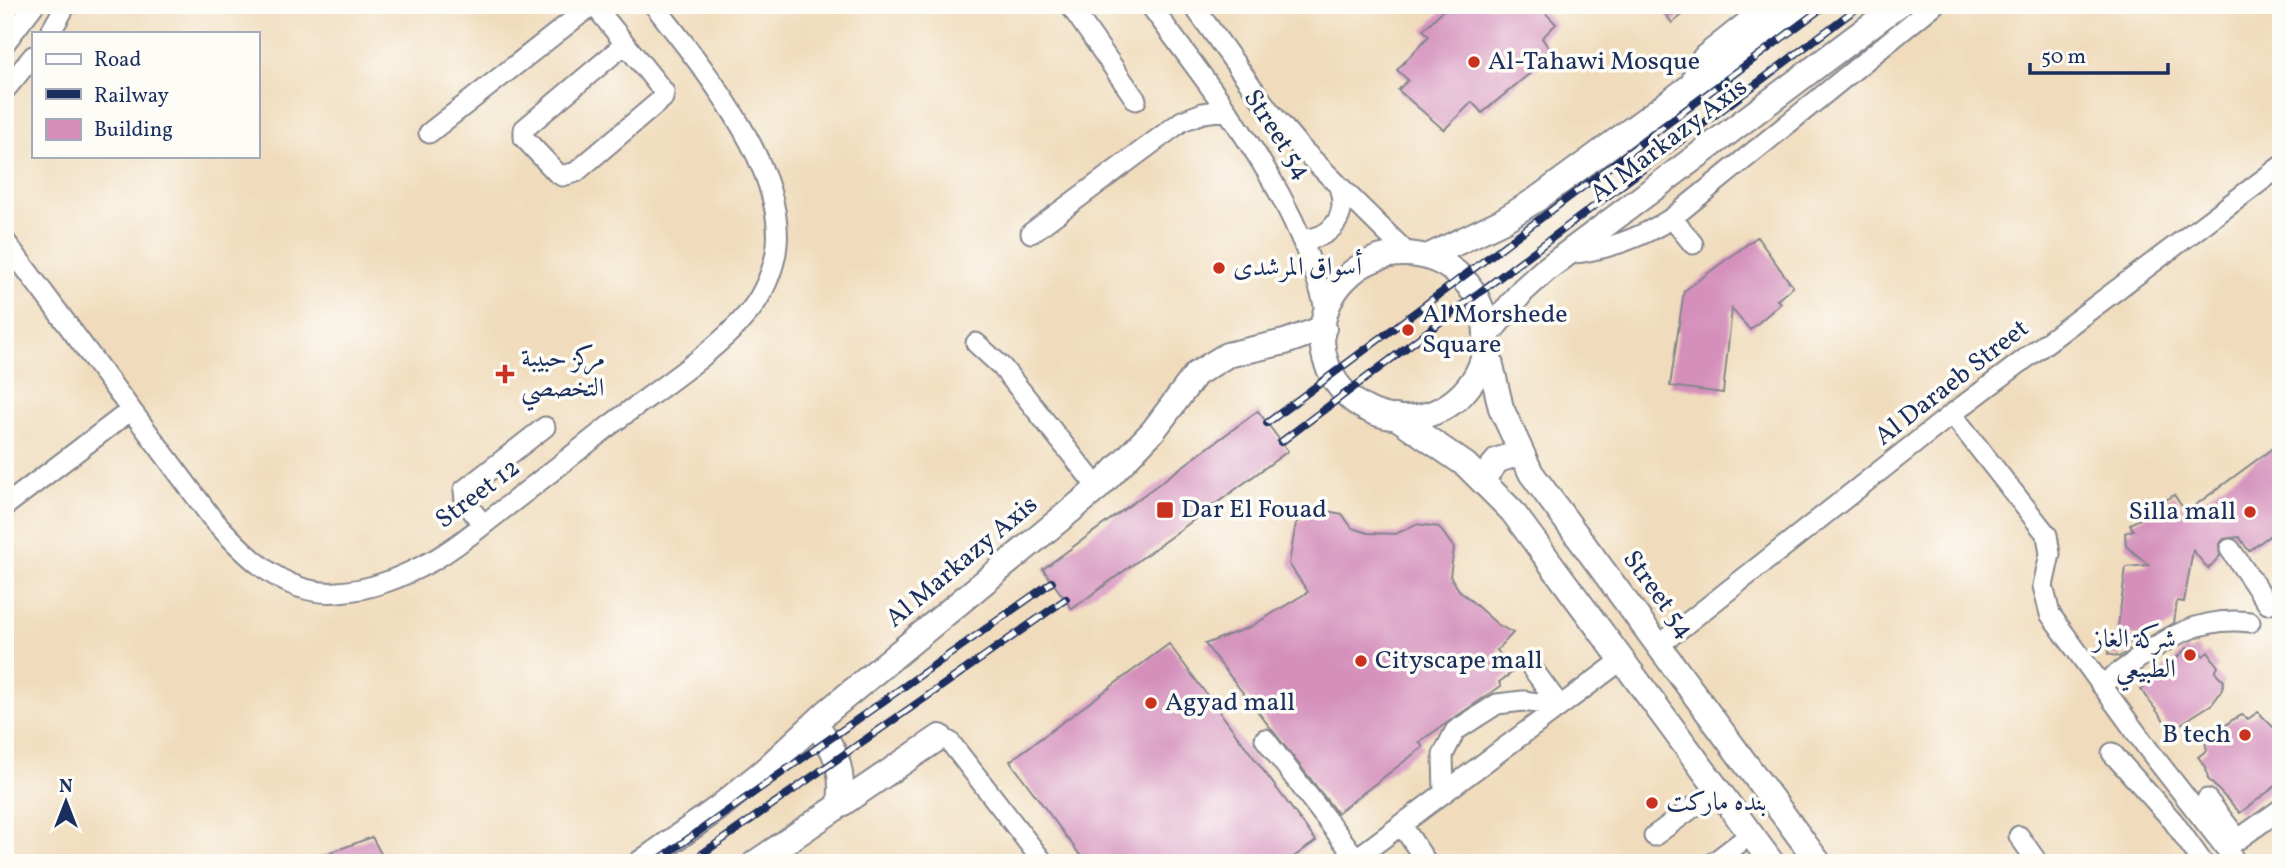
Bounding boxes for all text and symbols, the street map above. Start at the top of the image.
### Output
legend [32,32,259,158]
scale bar [2030,32,2169,76]
text: 50 m [2041,43,2086,72]
place label: Al-Tahawi Mosque [1488,44,1700,80]
text: Road [94,46,141,75]
marker: Al-Tahawi Mosque [1466,54,1482,70]
street label: Al Markazy Axis [1583,70,1755,212]
text: Railway [94,82,170,111]
street label: Street 54 [1234,83,1320,187]
text: Building [94,116,173,145]
place label: أسواق المرشدى [1233,249,1362,286]
marker: أسواق المرشدى [1211,260,1227,276]
place label: Al Morshede Square [1422,297,1568,363]
street label: Al Daraeb Street [1867,311,2037,455]
marker: Al Morshede Square [1400,322,1416,338]
place label: مركز حبيبة التخصصي [521,341,605,411]
marker: مركز حبيبة التخصصي [495,364,515,384]
street label: Street 12 [428,450,528,538]
street label: Al Markazy Axis [878,488,1046,636]
place label: Dar El Fouad [1181,492,1327,528]
place label: Silla mall [2129,494,2236,530]
marker: Dar El Fouad [1155,500,1175,520]
marker: Silla mall [2242,504,2258,520]
street label: Street 54 [1614,543,1702,647]
place label: شركة الغاز الطبيعي [2090,622,2176,692]
place label: Cityscape mall [1375,643,1543,679]
marker: شركة الغاز الطبيعي [2182,647,2198,663]
marker: Cityscape mall [1353,653,1369,669]
place label: Agyad mall [1165,685,1295,721]
marker: Agyad mall [1143,695,1159,711]
place label: B tech [2162,717,2231,753]
marker: B tech [2237,727,2253,743]
north arrow [32,766,102,836]
text: N [59,774,73,800]
place label: بنده ماركت [1666,785,1767,821]
marker: بنده ماركت [1644,795,1660,811]

